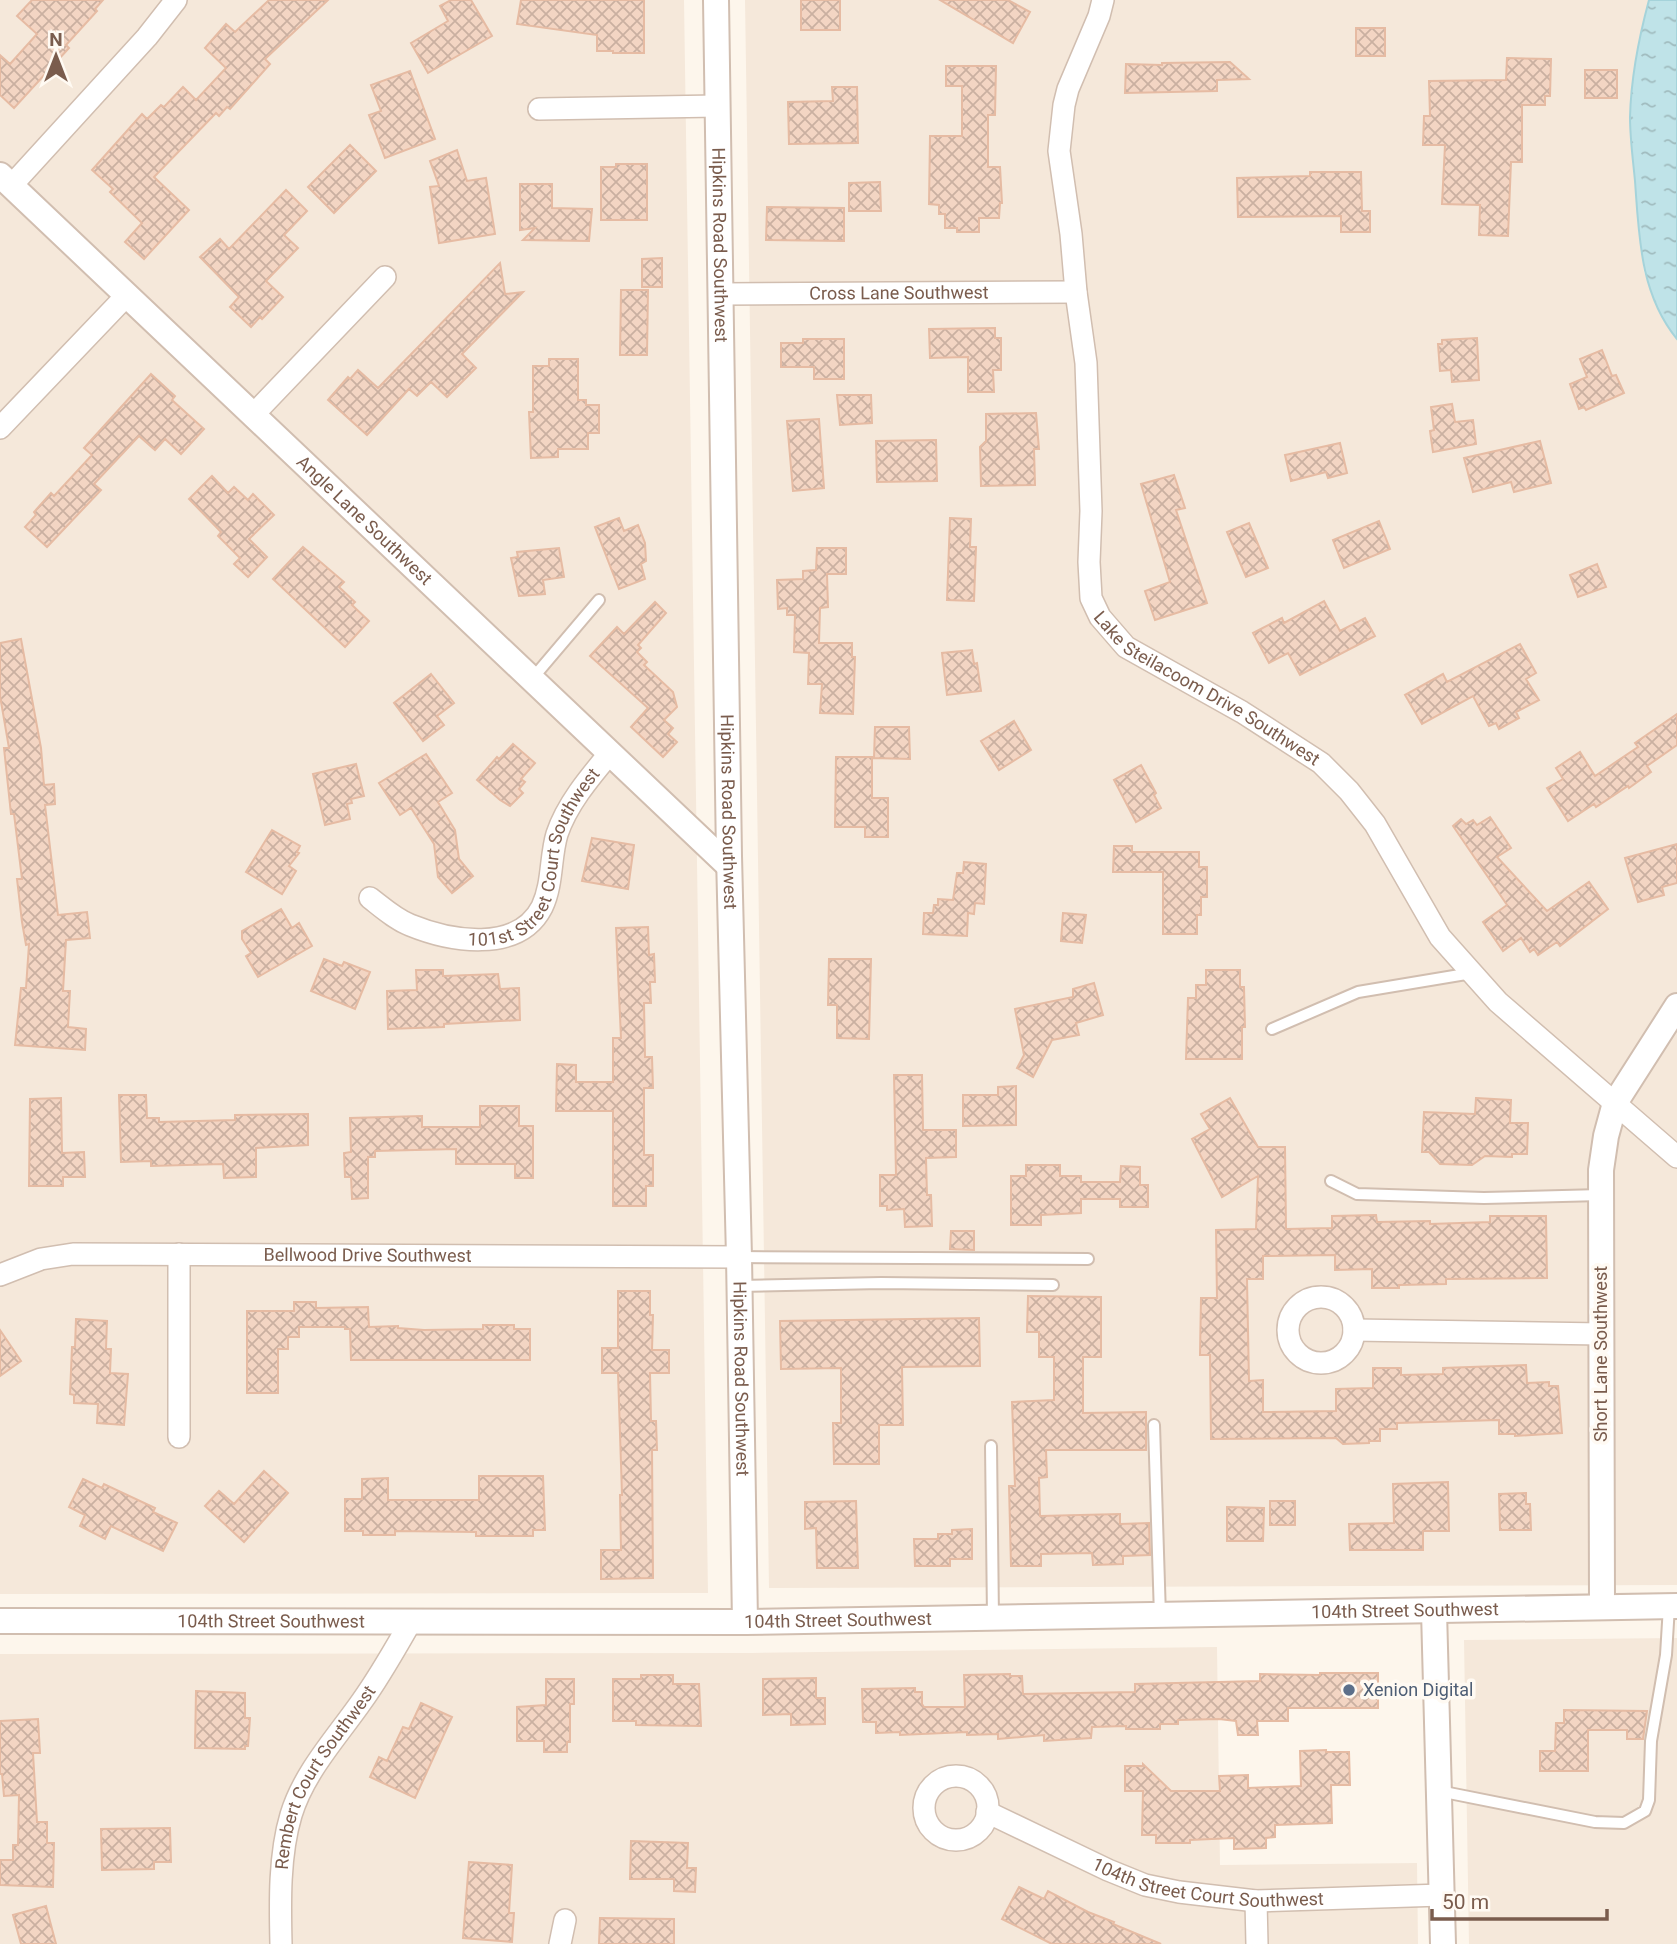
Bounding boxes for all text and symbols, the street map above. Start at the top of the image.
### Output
north arrow [21,21,91,91]
text: N [49,28,63,51]
street label: Hipkins Road Southwest [708,147,732,343]
street label: Cross Lane Southwest [809,281,989,304]
street label: Angle Lane Southwest [293,451,437,589]
street label: Lake Steilacoom Drive Southwest [1090,607,1324,770]
street label: Hipkins Road Southwest [717,714,741,910]
street label: 101st Street Court Southwest [467,763,604,950]
street label: Bellwood Drive Southwest [263,1244,472,1266]
street label: Short Lane Southwest [1590,1266,1611,1442]
street label: Hipkins Road Southwest [729,1281,754,1477]
street label: 104th Street Southwest [1311,1598,1499,1622]
street label: 104th Street Southwest [744,1608,932,1632]
street label: 104th Street Southwest [177,1610,365,1631]
place label: Xenion Digital [1363,1679,1473,1700]
street label: Rembert Court Southwest [271,1681,380,1870]
marker: Xenion Digital [1341,1682,1357,1698]
street label: 104th Street Court Southwest [1089,1853,1324,1911]
scale bar [1432,1878,1607,1922]
text: 50 m [1442,1890,1489,1914]

